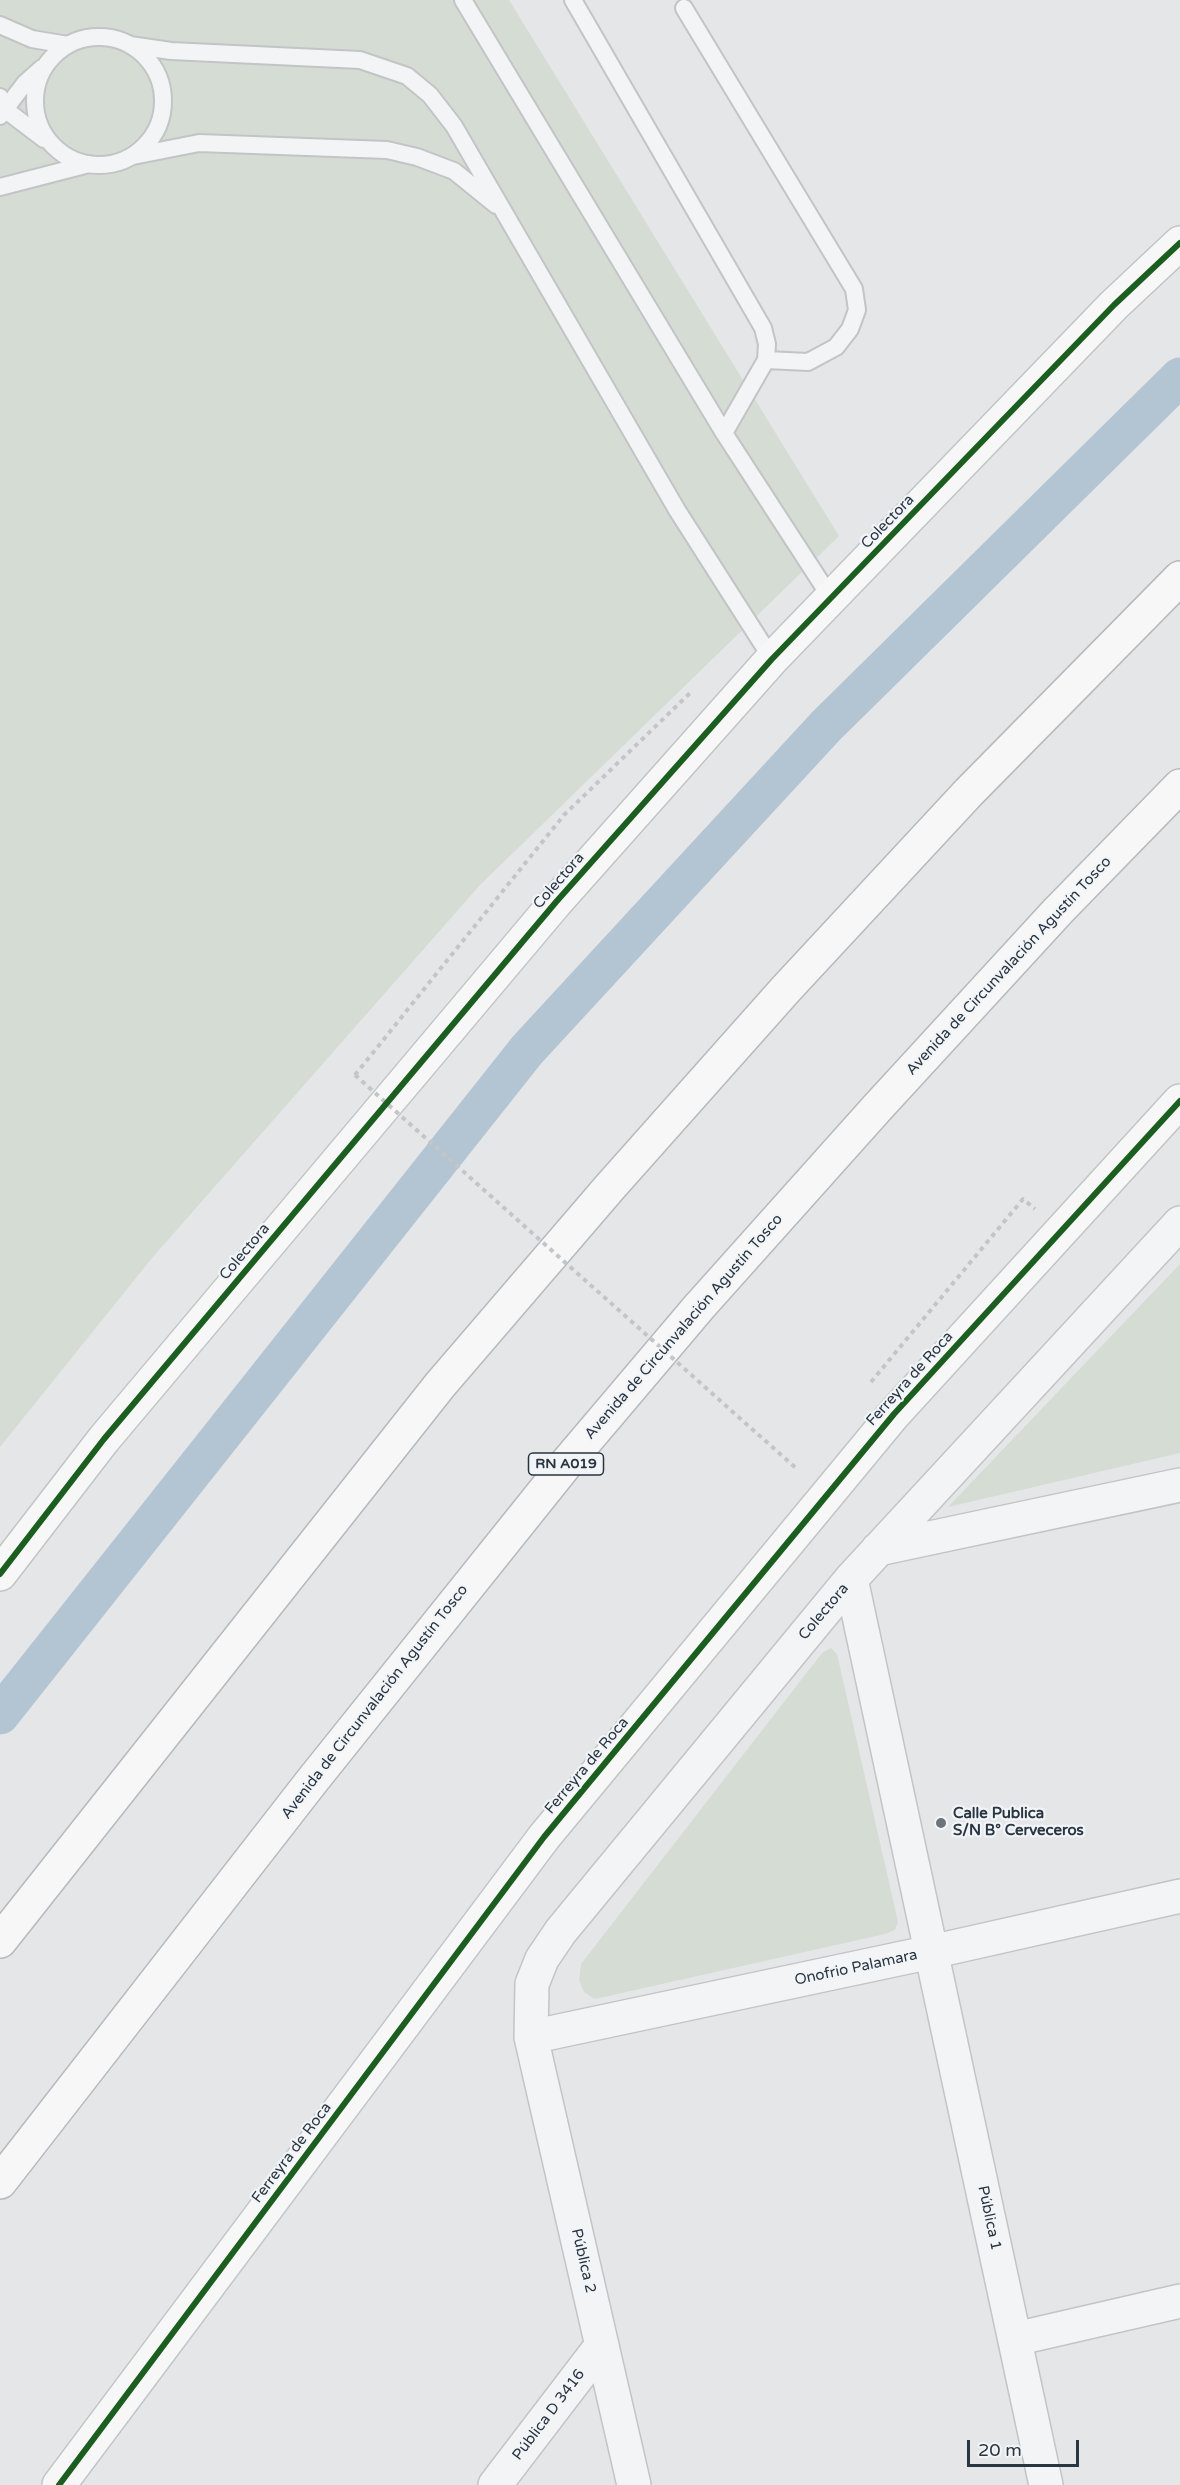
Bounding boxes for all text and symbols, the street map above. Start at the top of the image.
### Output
street label: Colectora [858,491,918,553]
street label: Colectora [530,849,588,913]
street label: Avenida de Circunvalación Agustín Tosco [903,853,1115,1079]
street label: Avenida de Circunvalación Agustín Tosco [581,1211,787,1443]
street label: Colectora [216,1220,274,1284]
street label: Ferreyra de Roca [863,1328,957,1430]
road number: RN A019 [528,1453,604,1475]
street label: Colectora [795,1580,853,1644]
street label: Avenida de Circunvalación Agustín Tosco [278,1581,472,1823]
street label: Ferreyra de Roca [541,1714,633,1818]
place label: Calle Publica S/N B° Cerveceros [953,1805,1084,1840]
marker: Calle Publica S/N B° Cerveceros [934,1816,948,1830]
street label: Onofrio Palamara [793,1946,919,1990]
street label: Ferreyra de Roca [248,2099,336,2207]
street label: Pública 1 [973,2184,1005,2252]
street label: Pública 2 [567,2227,599,2295]
street label: Pública D 3416 [509,2366,589,2464]
scale bar [970,2428,1082,2466]
text: 20 m [978,2439,1022,2461]

